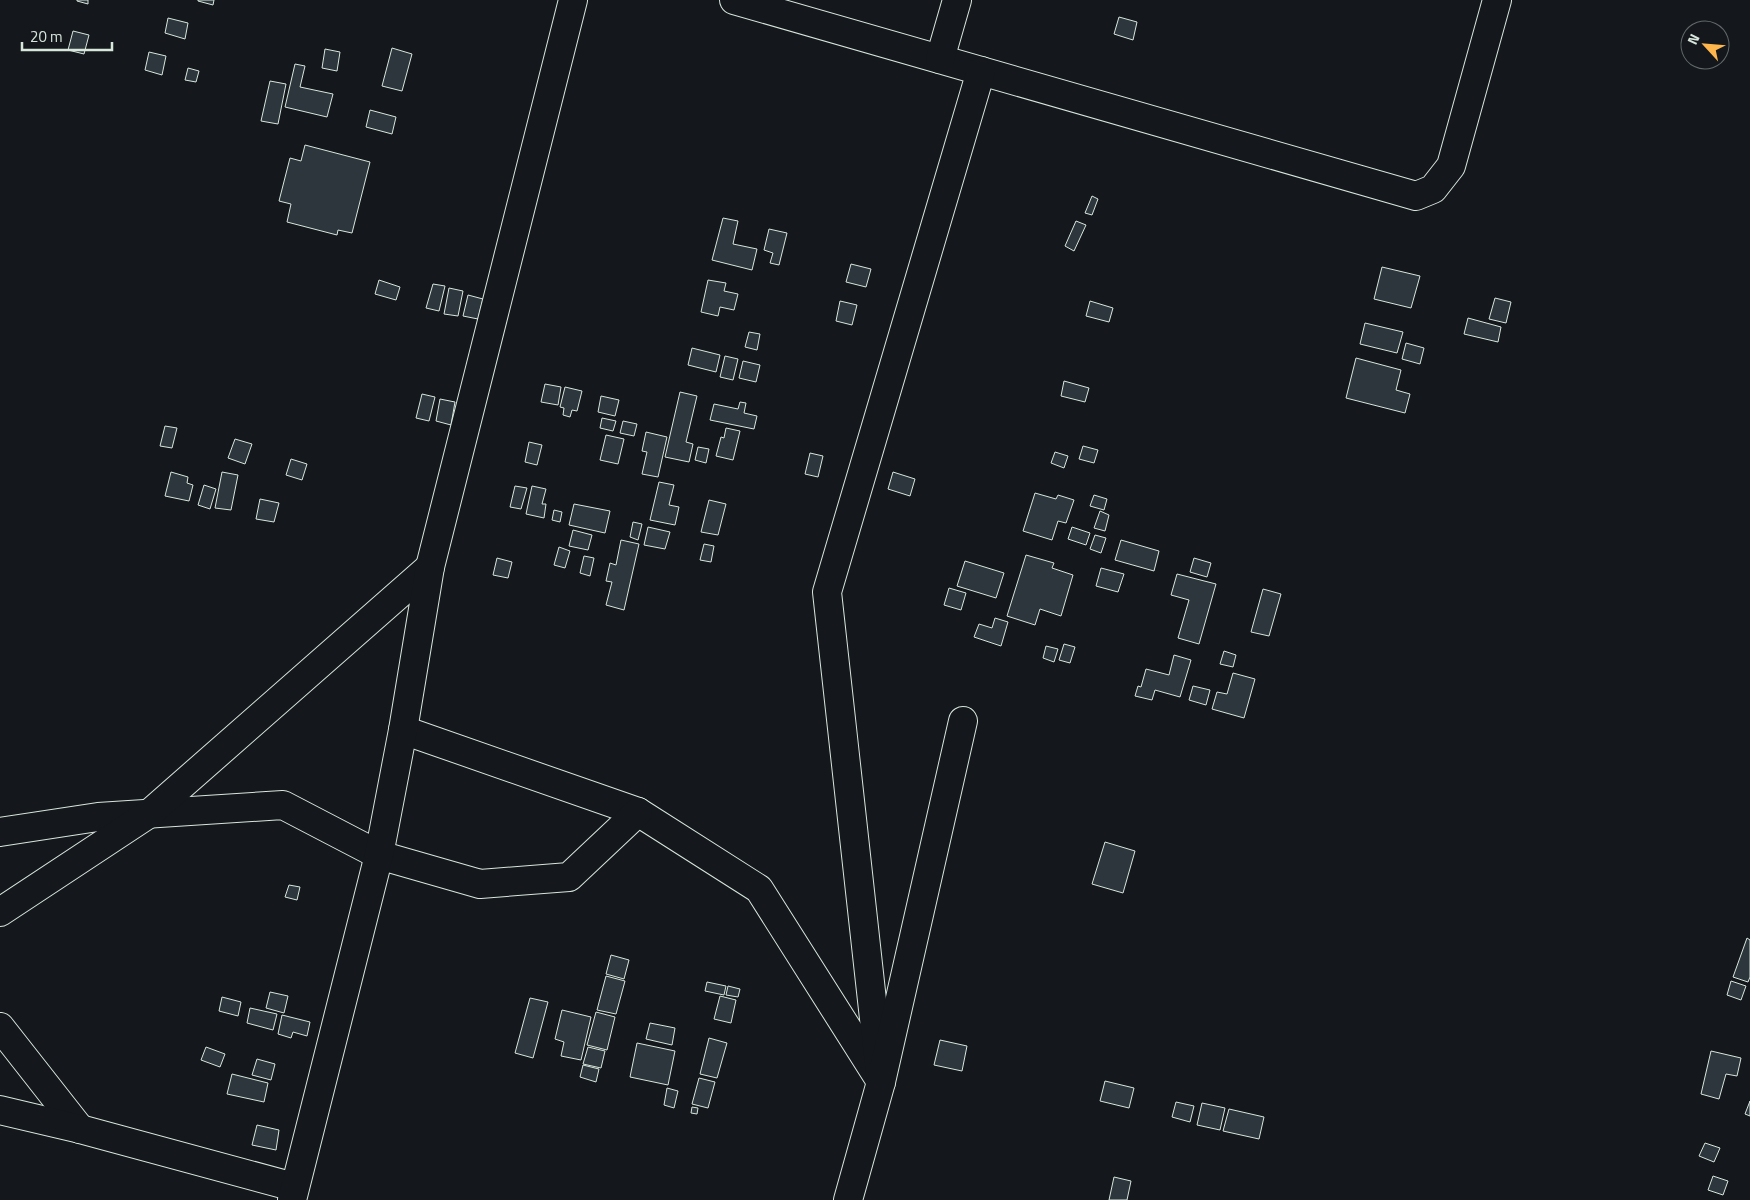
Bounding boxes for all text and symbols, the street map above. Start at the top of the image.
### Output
scale bar [22,20,112,52]
north arrow [1680,20,1730,70]
text: 20 m [30,25,63,48]
text: N [1681,30,1704,48]

